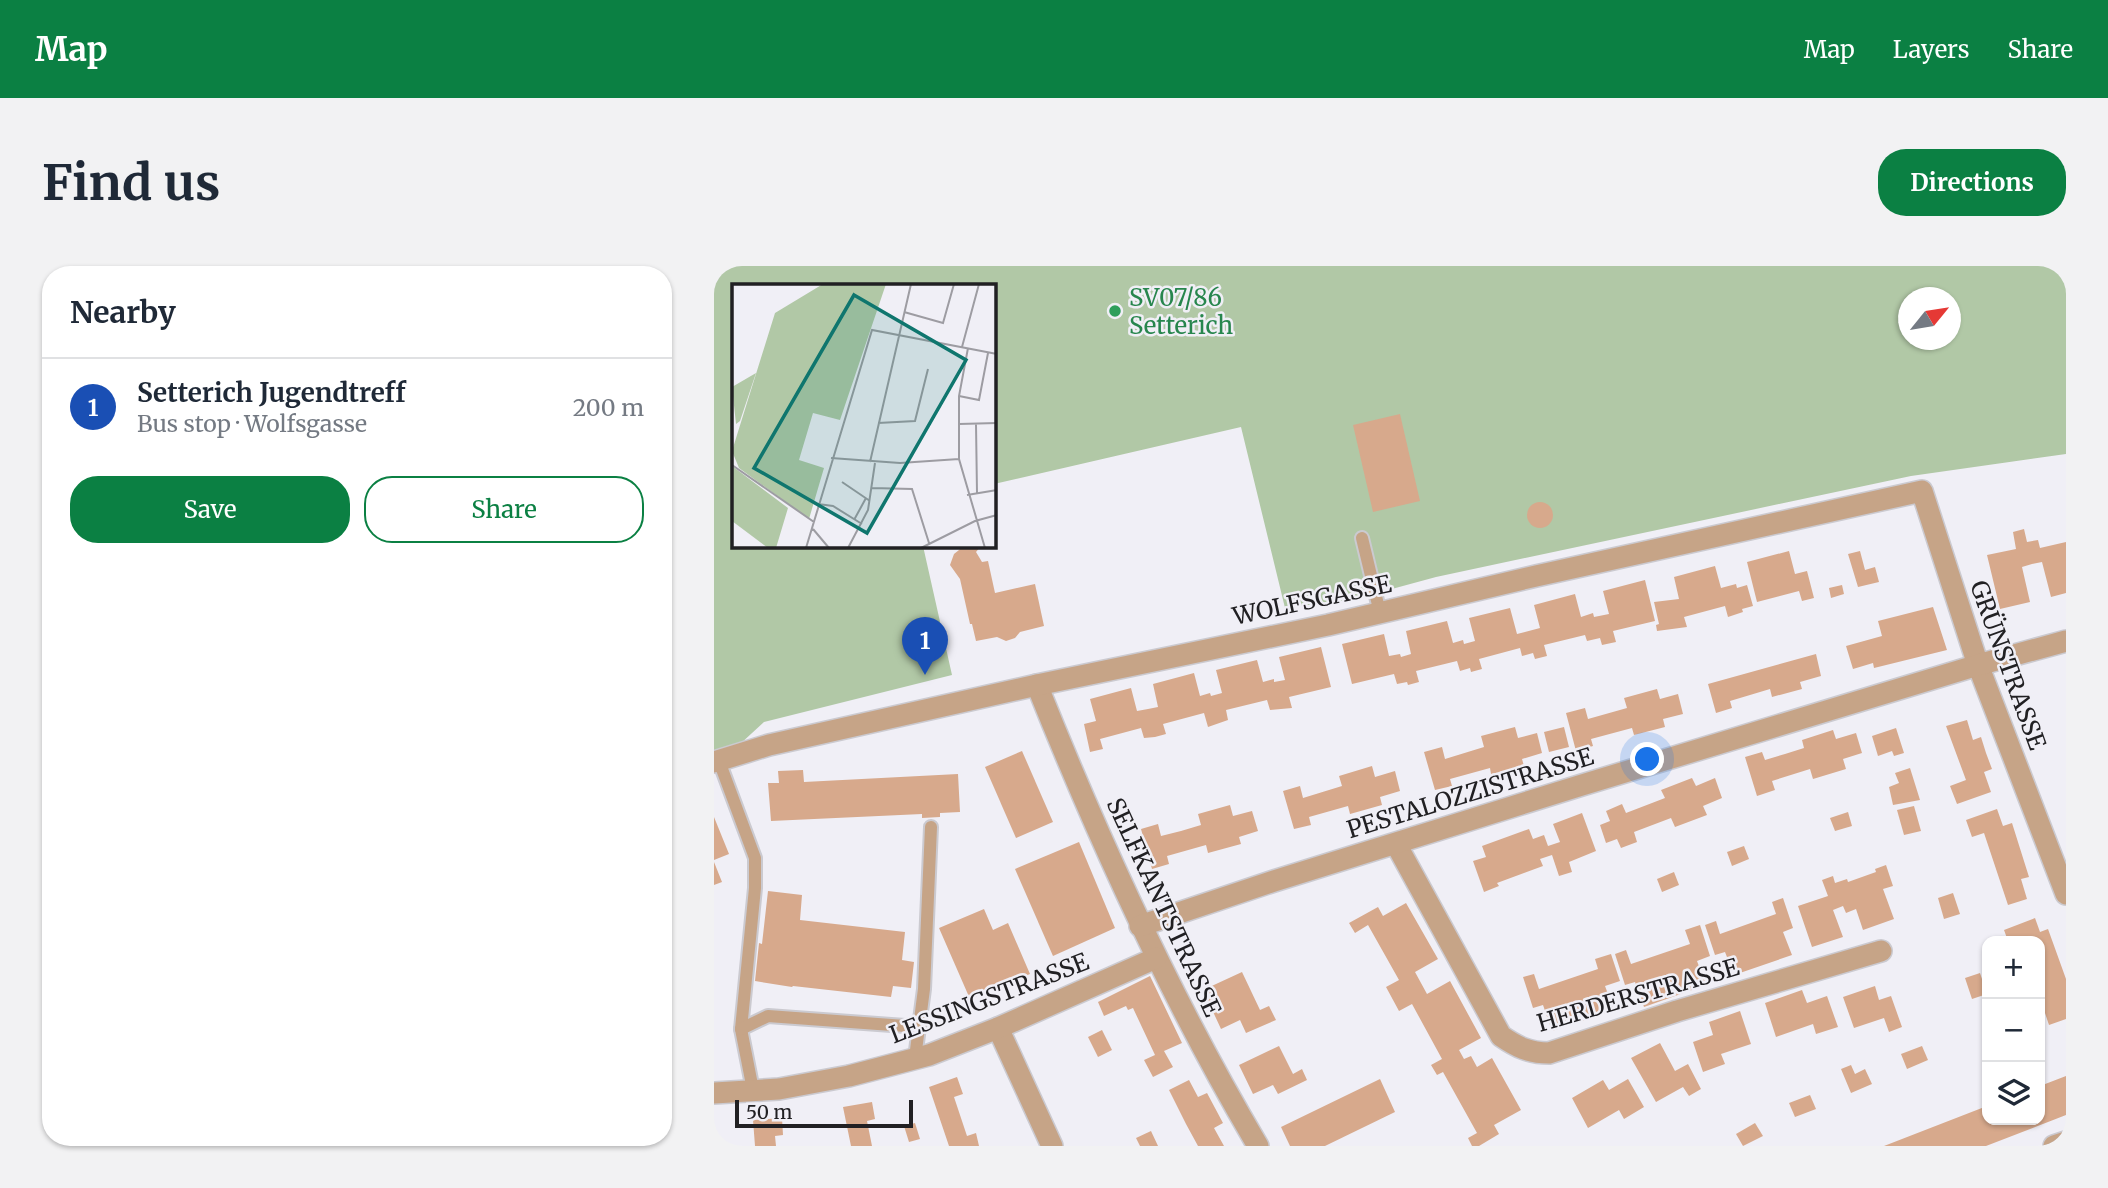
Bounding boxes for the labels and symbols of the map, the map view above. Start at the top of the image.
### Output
place label: SV07/86 Setterich [1129,282,1233,341]
inset map [732,284,996,548]
north arrow [1898,287,1961,350]
marker: SV07/86 Setterich [1107,303,1123,319]
street label: WOLFSGASSE [1229,568,1395,632]
street label: GRÜNSTRASSE [1963,576,2053,754]
pin: 1 [902,617,948,675]
street label: PESTALOZZISTRASSE [1343,740,1598,845]
your location [1630,742,1664,776]
street label: SELFKANTSTRASSE [1100,793,1229,1022]
street label: LESSINGSTRASSE [885,945,1094,1050]
street label: HERDERSTRASSE [1533,951,1743,1039]
scale bar [735,1097,914,1129]

